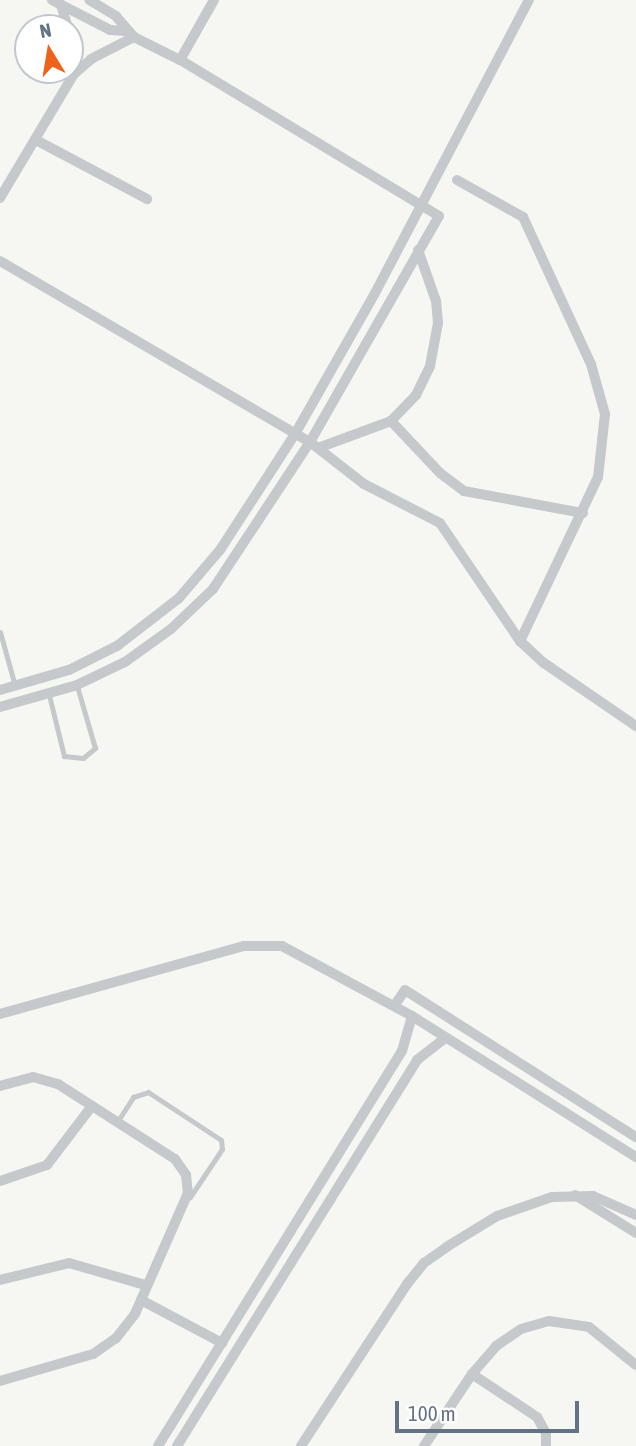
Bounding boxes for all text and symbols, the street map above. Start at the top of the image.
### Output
north arrow [14,14,84,84]
text: N [38,18,53,42]
scale bar [398,1386,582,1430]
text: 100 m [408,1401,456,1425]

